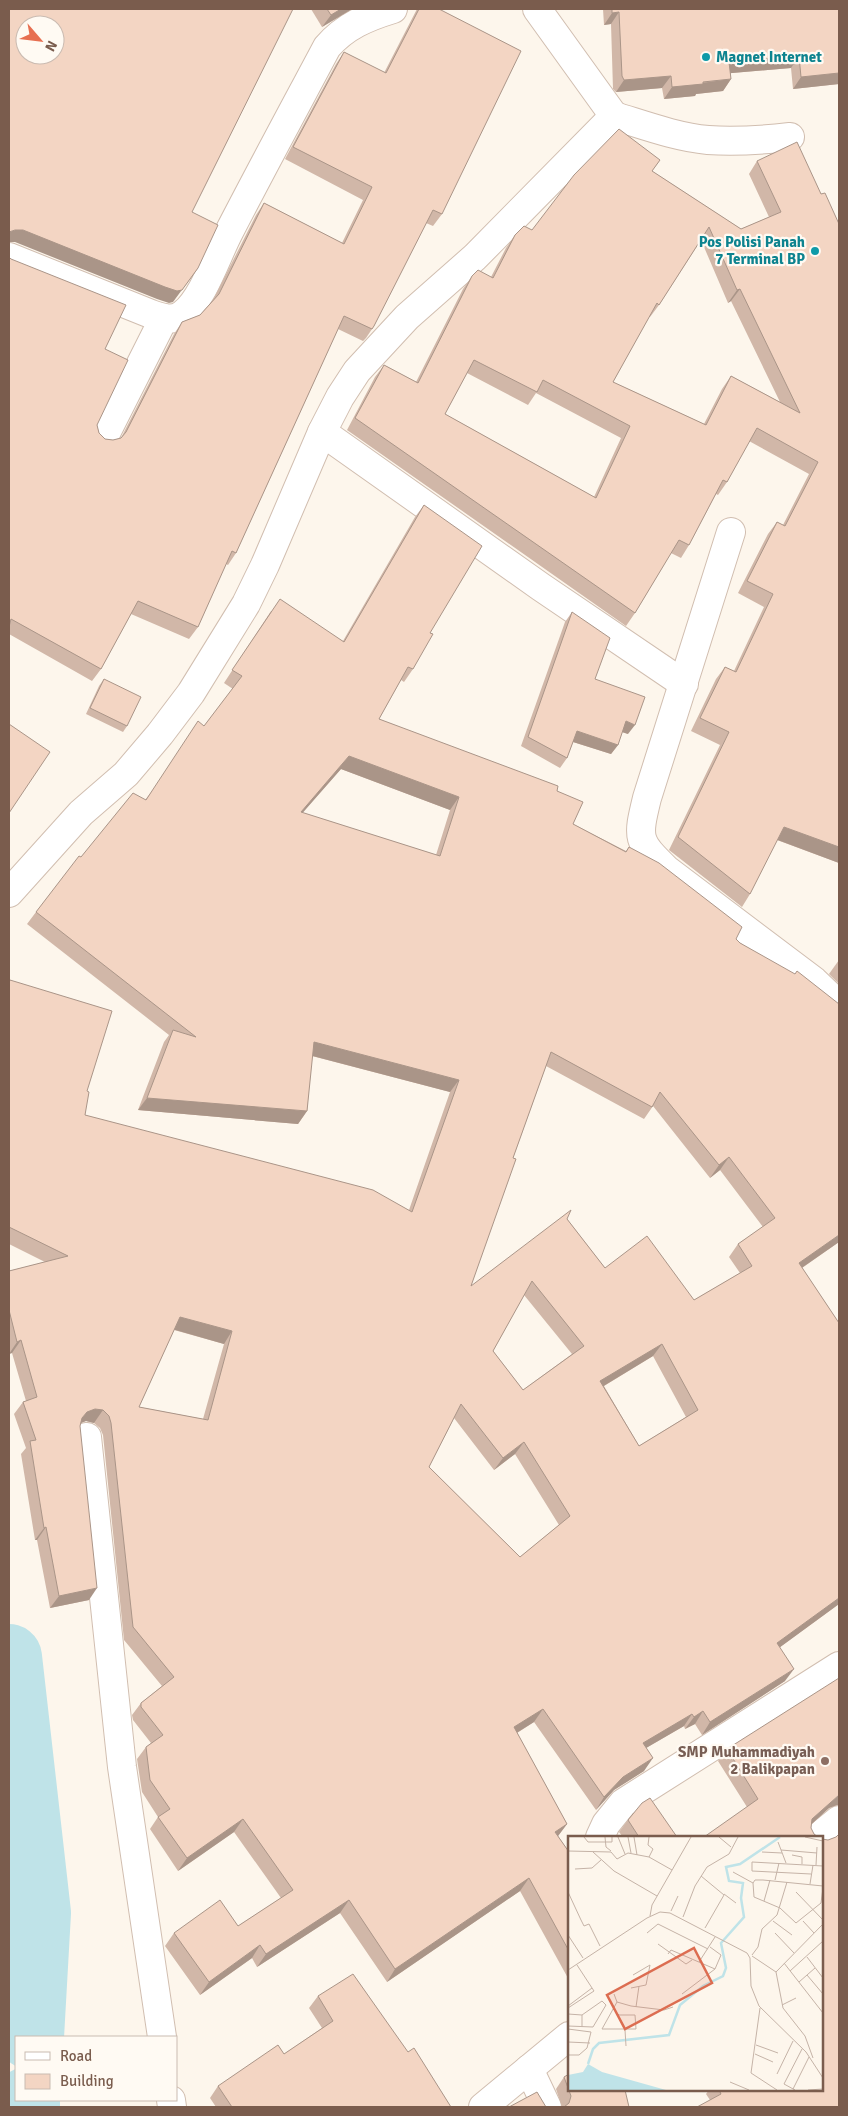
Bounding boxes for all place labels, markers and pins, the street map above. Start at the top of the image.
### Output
place label: Magnet Internet [716,48,822,66]
marker: Magnet Internet [700,51,712,63]
place label: Pos Polisi Panah 7 Terminal BP [699,233,805,268]
marker: Pos Polisi Panah 7 Terminal BP [809,245,821,257]
place label: SMP Muhammadiyah 2 Balikpapan [678,1743,815,1778]
marker: SMP Muhammadiyah 2 Balikpapan [819,1755,831,1767]

